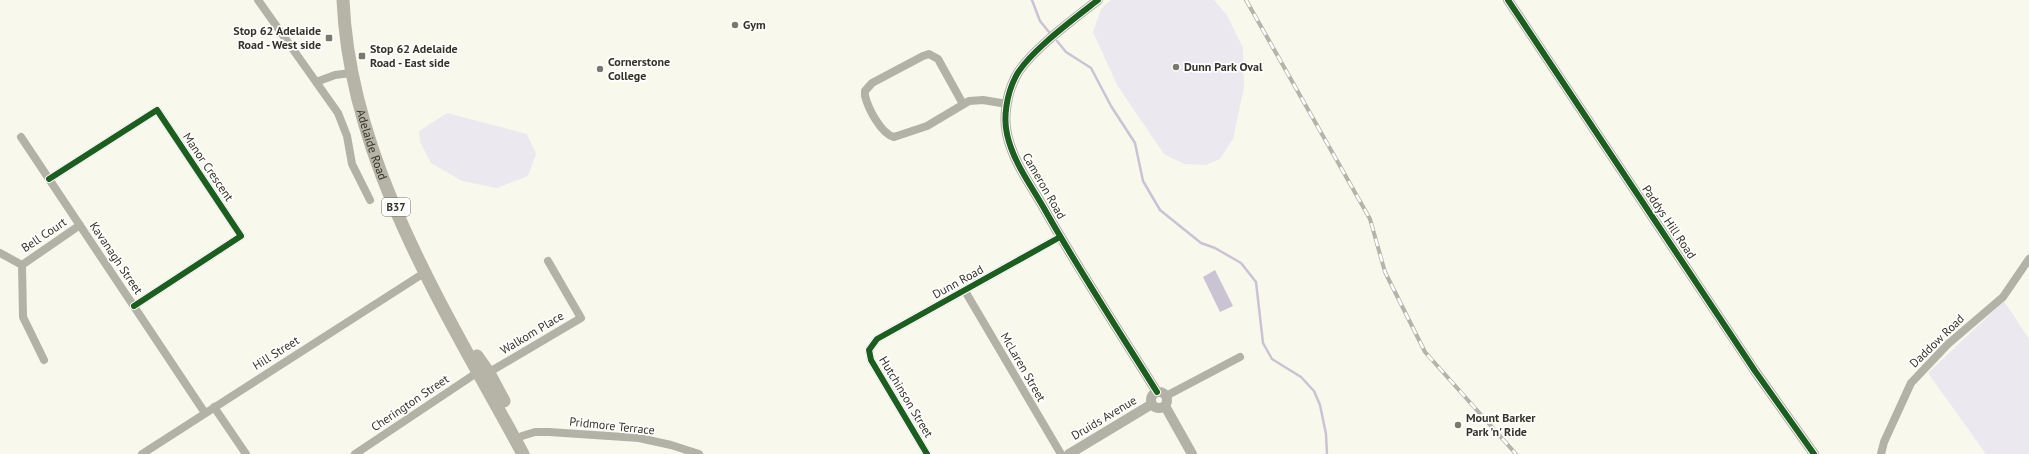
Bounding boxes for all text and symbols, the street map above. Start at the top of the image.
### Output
place label: Gym [743,17,766,32]
marker: Gym [730,20,740,30]
place label: Stop 62 Adelaide Road - West side [233,23,321,52]
marker: Stop 62 Adelaide Road - West side [324,33,334,43]
place label: Stop 62 Adelaide Road - East side [370,41,458,70]
marker: Stop 62 Adelaide Road - East side [357,51,367,61]
place label: Cornerstone College [608,54,670,83]
place label: Dunn Park Oval [1184,59,1263,74]
marker: Dunn Park Oval [1171,62,1181,72]
marker: Cornerstone College [595,64,605,74]
street label: Adelaide Road [354,108,391,182]
street label: Manor Crescent [180,130,237,204]
street label: Cameron Road [1019,150,1069,222]
street label: Paddys Hill Road [1639,182,1700,262]
road number: B37 [382,198,410,216]
street label: Bell Court [18,214,69,255]
street label: Kavanagh Street [87,219,146,297]
street label: Dunn Road [930,261,986,302]
street label: Walkom Place [497,308,566,357]
street label: Daddow Road [1906,311,1967,370]
street label: McLaren Street [998,329,1049,404]
street label: Hill Street [250,332,302,373]
street label: Hutchinson Street [876,353,937,440]
street label: Cherington Street [368,371,451,434]
street label: Druids Avenue [1068,392,1139,443]
place label: Mount Barker Park 'n' Ride [1466,410,1536,439]
street label: Pridmore Terrace [569,414,655,437]
marker: Mount Barker Park 'n' Ride [1453,420,1463,430]

